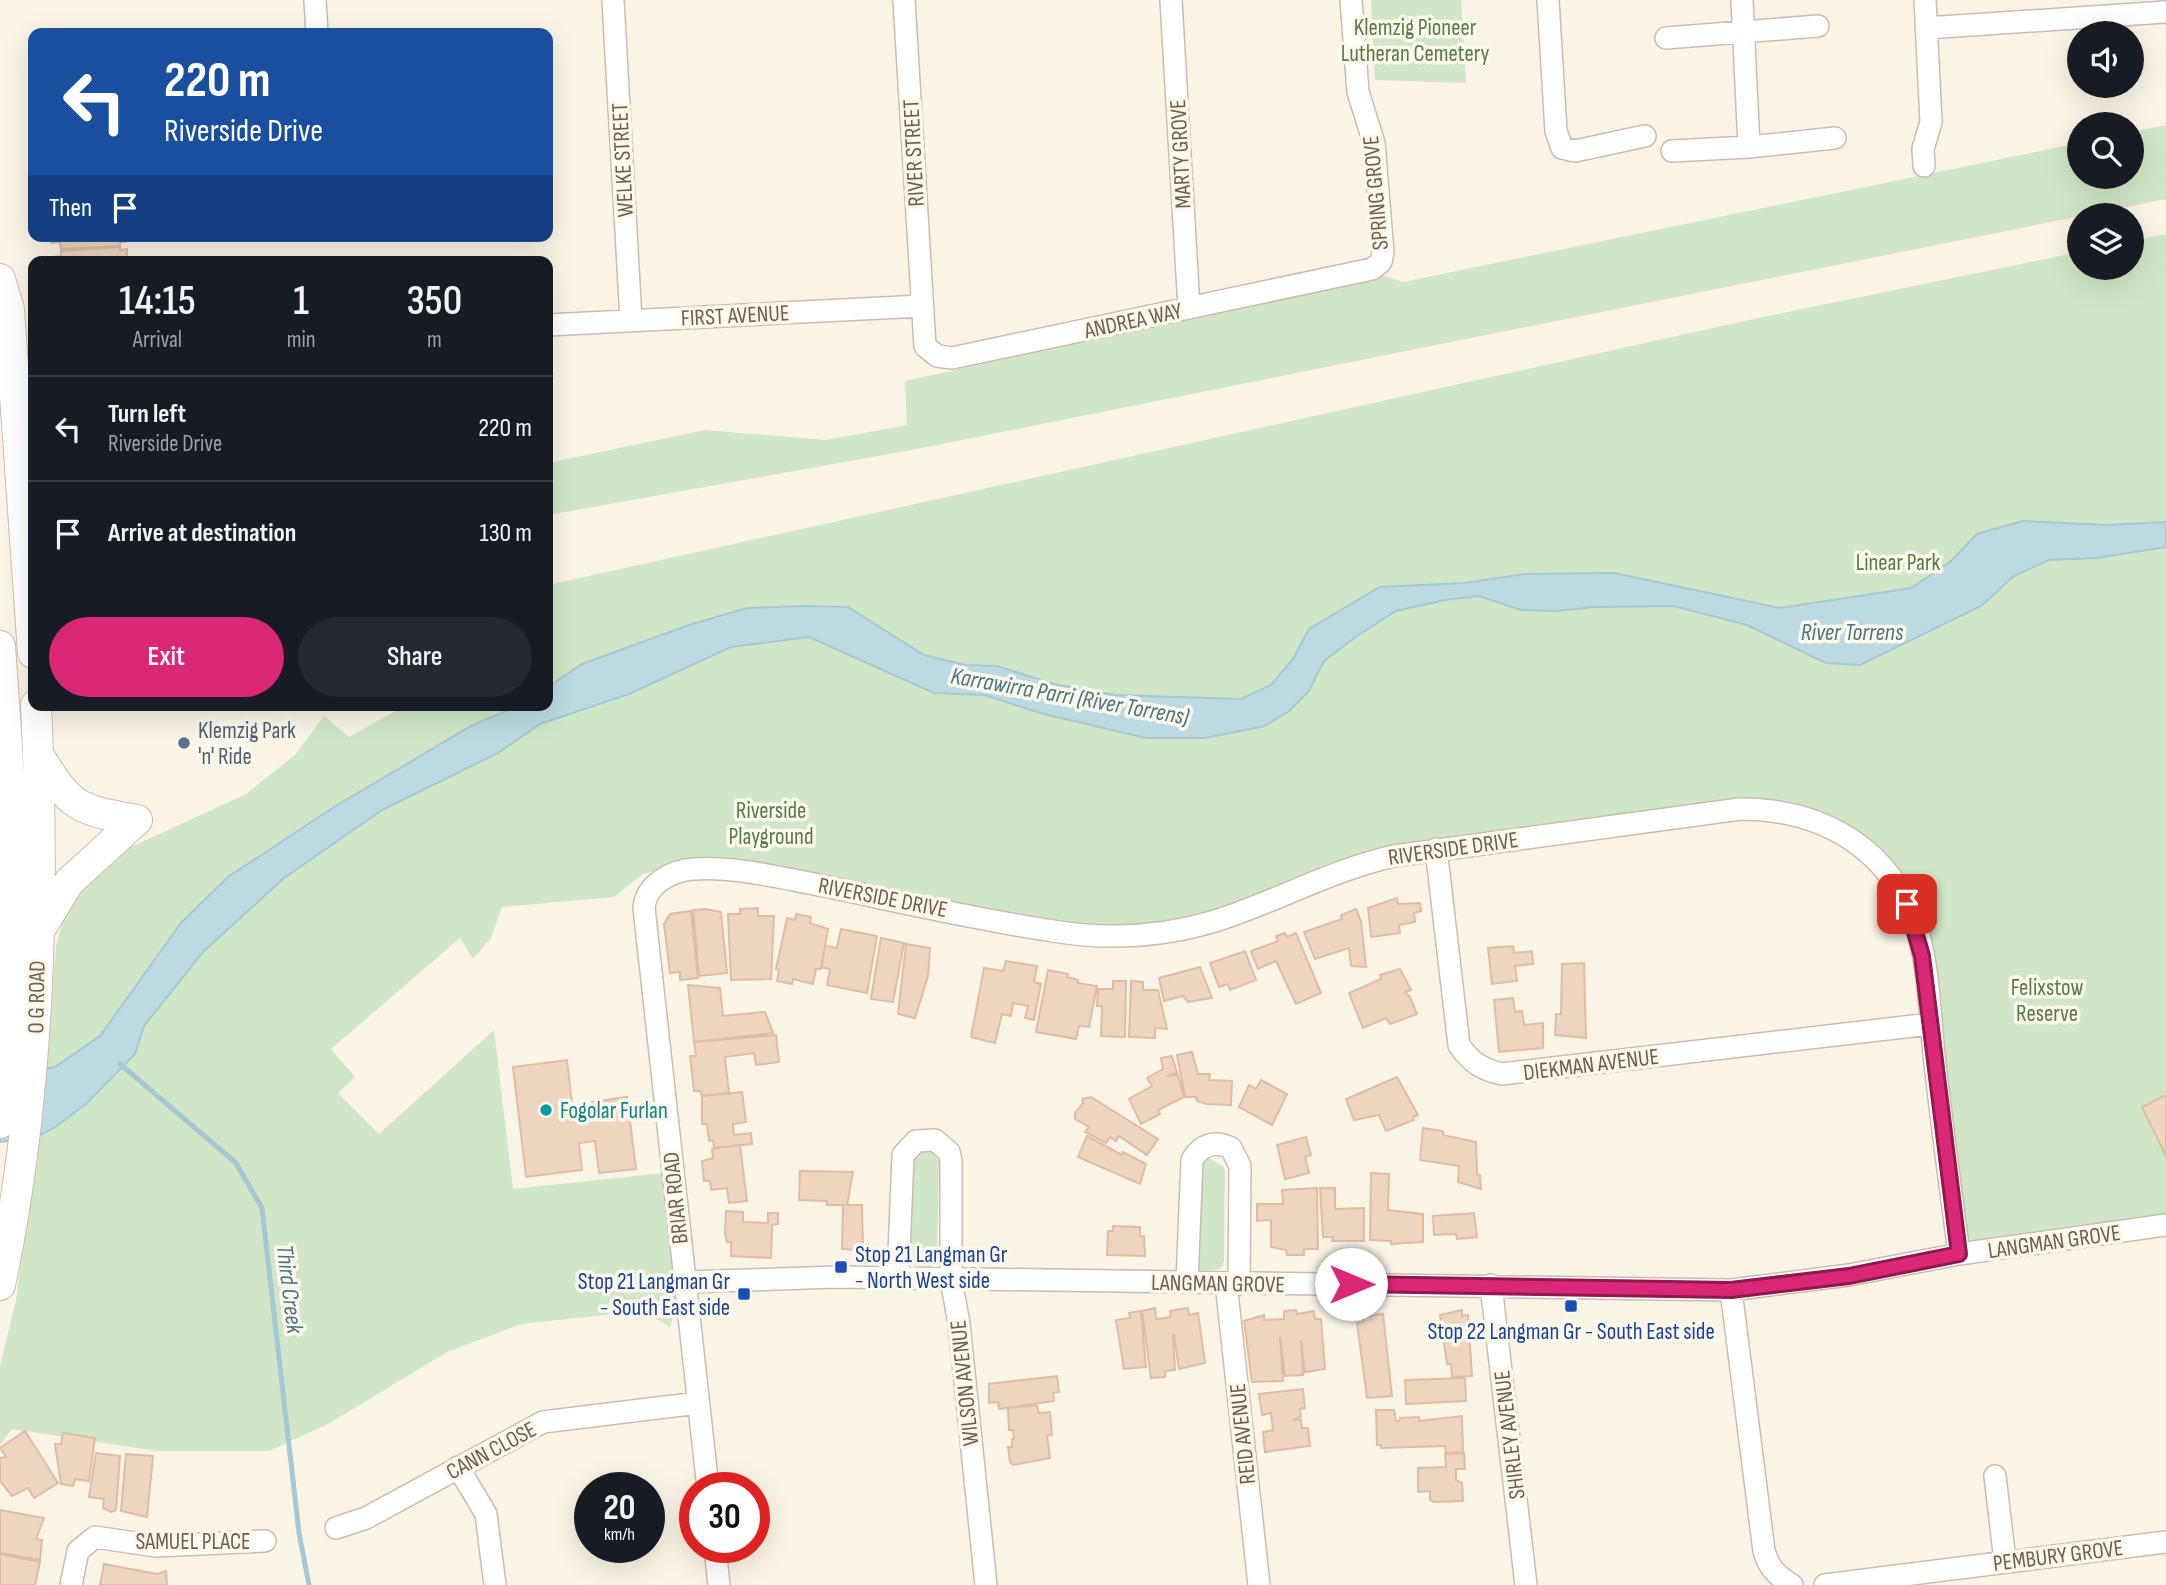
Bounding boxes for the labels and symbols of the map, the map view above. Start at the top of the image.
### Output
park label: Klemzig Pioneer Lutheran Cemetery [1341,14,1489,68]
street label: RIVER STREET [897,99,931,207]
street label: MARTY GROVE [1164,99,1198,209]
street label: WELKE STREET [606,102,640,218]
street label: SPRING GROVE [1357,135,1395,251]
street label: ANDREA WAY [1081,297,1185,345]
street label: FIRST AVENUE [680,299,790,333]
park label: Linear Park [1856,549,1941,577]
water label: River Torrens [1801,618,1904,647]
water label: Karrawirra Parri (River Torrens) [949,661,1192,732]
place label: Klemzig Park 'n' Ride [198,717,296,771]
marker: Klemzig Park 'n' Ride [176,735,192,751]
park label: Riverside Playground [729,797,814,851]
street label: RIVERSIDE DRIVE [1386,826,1520,872]
street label: RIVERSIDE DRIVE [816,872,950,924]
pin [1877,874,1937,934]
street label: O G ROAD [22,960,52,1034]
park label: Felixstow Reserve [2011,974,2083,1028]
street label: DIEKMAN AVENUE [1522,1043,1661,1087]
place label: Fogolar Furlan [560,1097,668,1125]
marker: Fogolar Furlan [538,1102,554,1118]
street label: BRIAR ROAD [657,1150,695,1245]
street label: LANGMAN GROVE [1986,1219,2122,1265]
place label: Stop 21 Langman Gr - North West side [855,1241,1008,1295]
water label: Third Creek [270,1243,309,1336]
position arrow [1314,1247,1388,1321]
marker: Stop 21 Langman Gr - North West side [833,1259,849,1275]
place label: Stop 21 Langman Gr - South East side [578,1268,730,1322]
street label: LANGMAN GROVE [1151,1269,1285,1299]
marker: Stop 21 Langman Gr - South East side [736,1286,752,1302]
marker: Stop 22 Langman Gr - South East side [1563,1298,1579,1314]
place label: Stop 22 Langman Gr - South East side [1427,1318,1715,1346]
street label: WILSON AVENUE [944,1319,986,1447]
street label: SHIRLEY AVENUE [1488,1369,1532,1501]
street label: REID AVENUE [1224,1382,1262,1486]
street label: CANN CLOSE [442,1416,541,1486]
speed limit sign: 30 [679,1472,770,1563]
street label: SAMUEL PLACE [135,1528,251,1556]
street label: PEMBURY GROVE [1991,1534,2125,1578]

